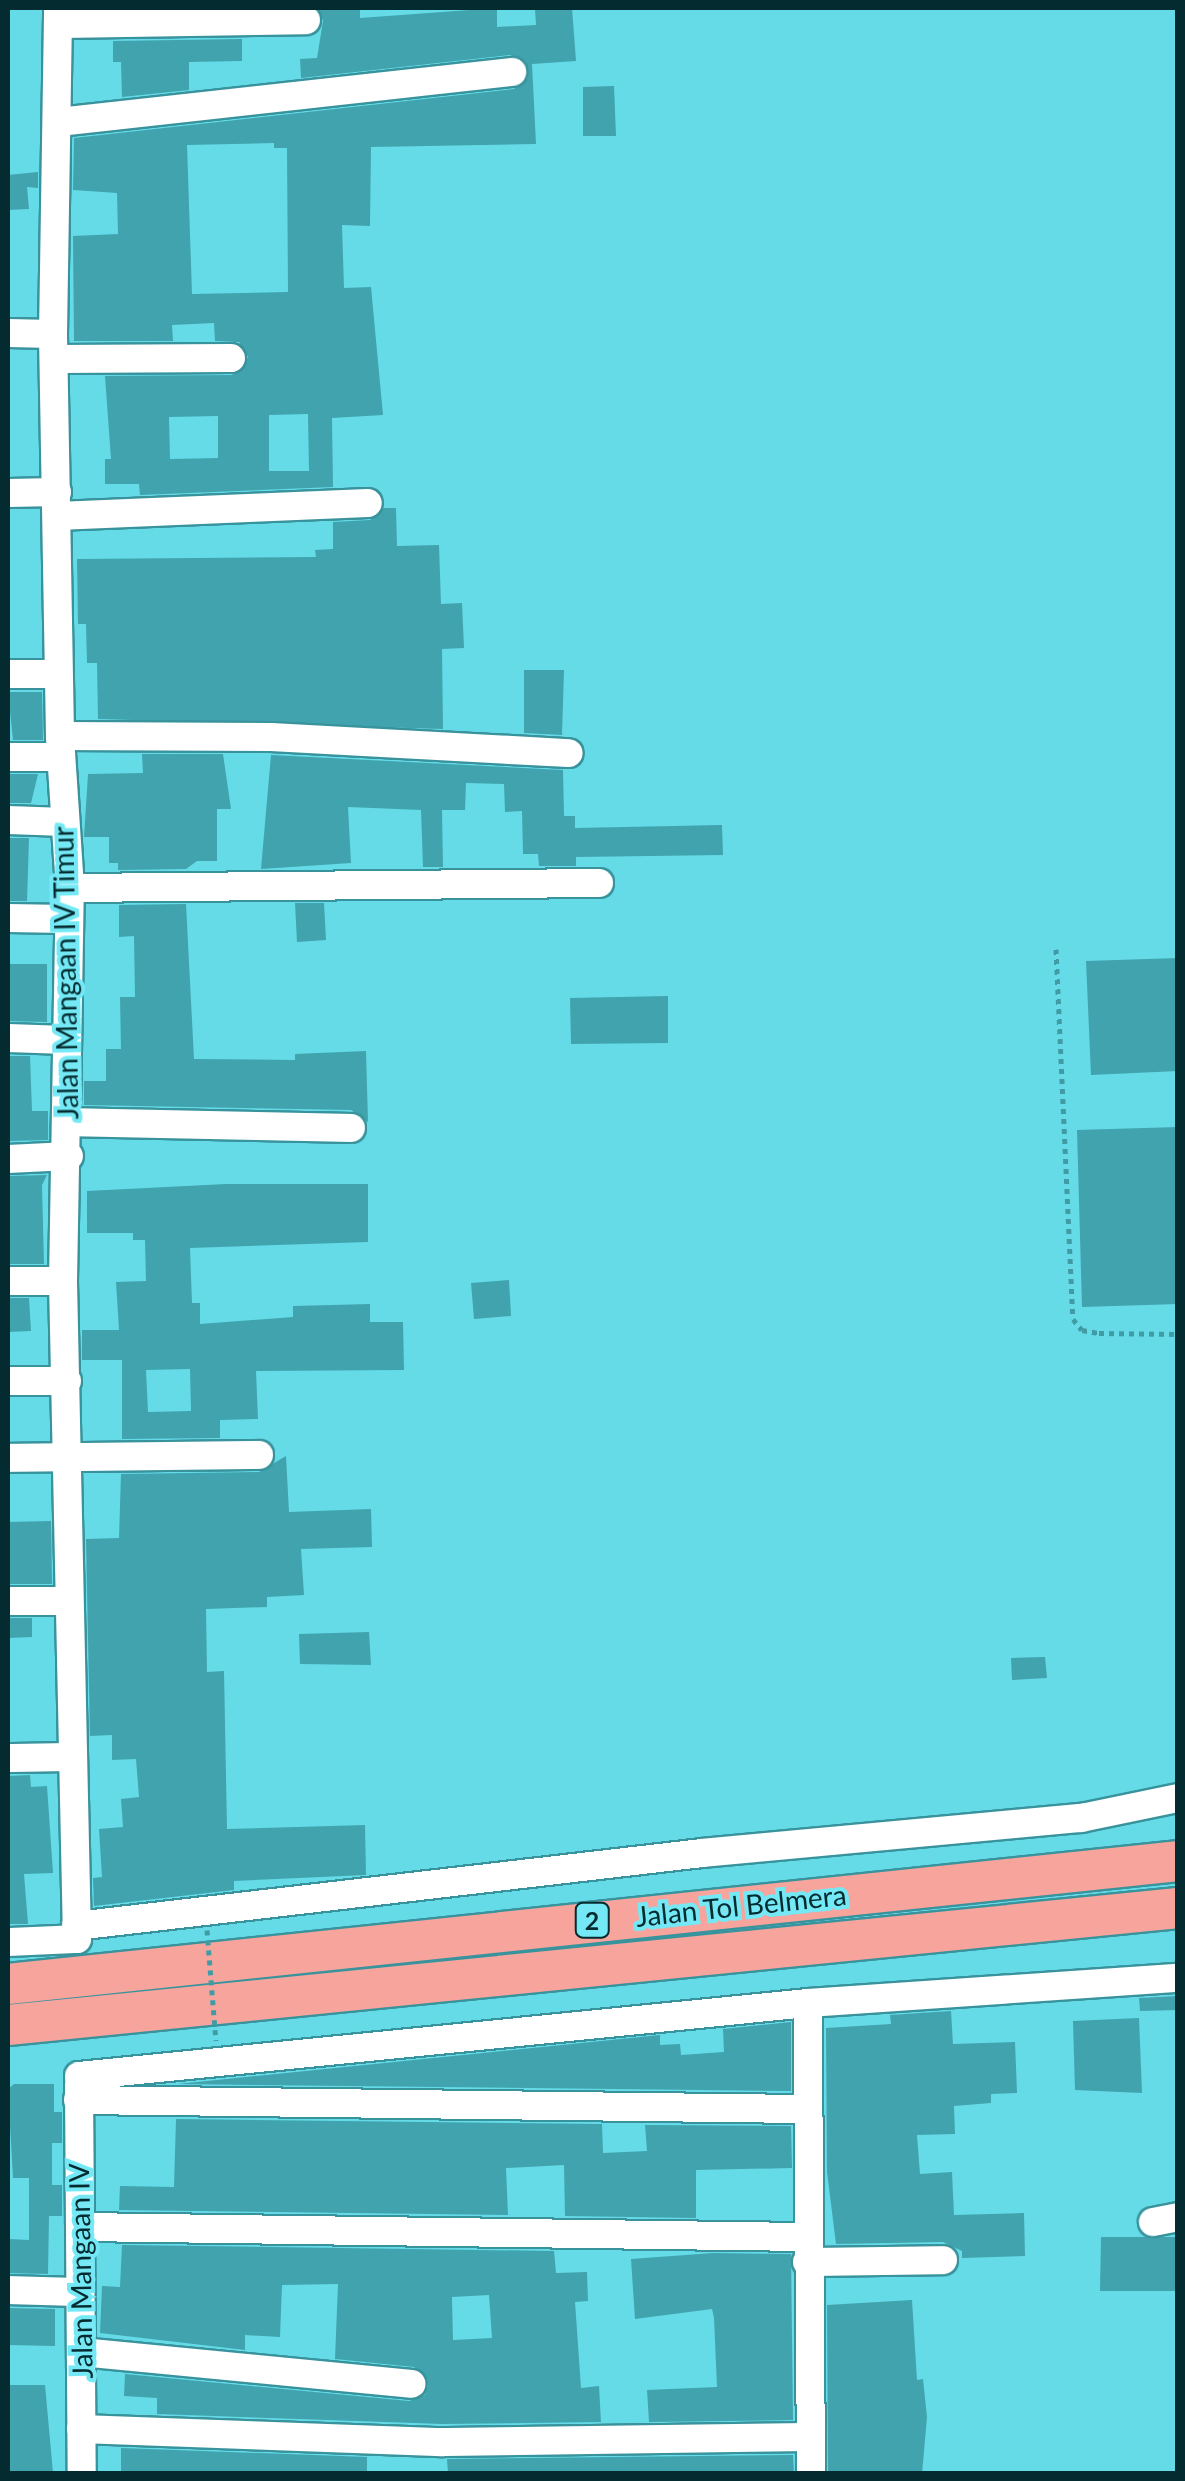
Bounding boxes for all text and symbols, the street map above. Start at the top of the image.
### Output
street label: Jalan Mangaan IV Timur [46,825,84,1121]
street label: Jalan Tol Belmera [634,1877,848,1933]
road number: 2 [574,1900,610,1940]
street label: Jalan Mangaan IV [61,2163,99,2379]

